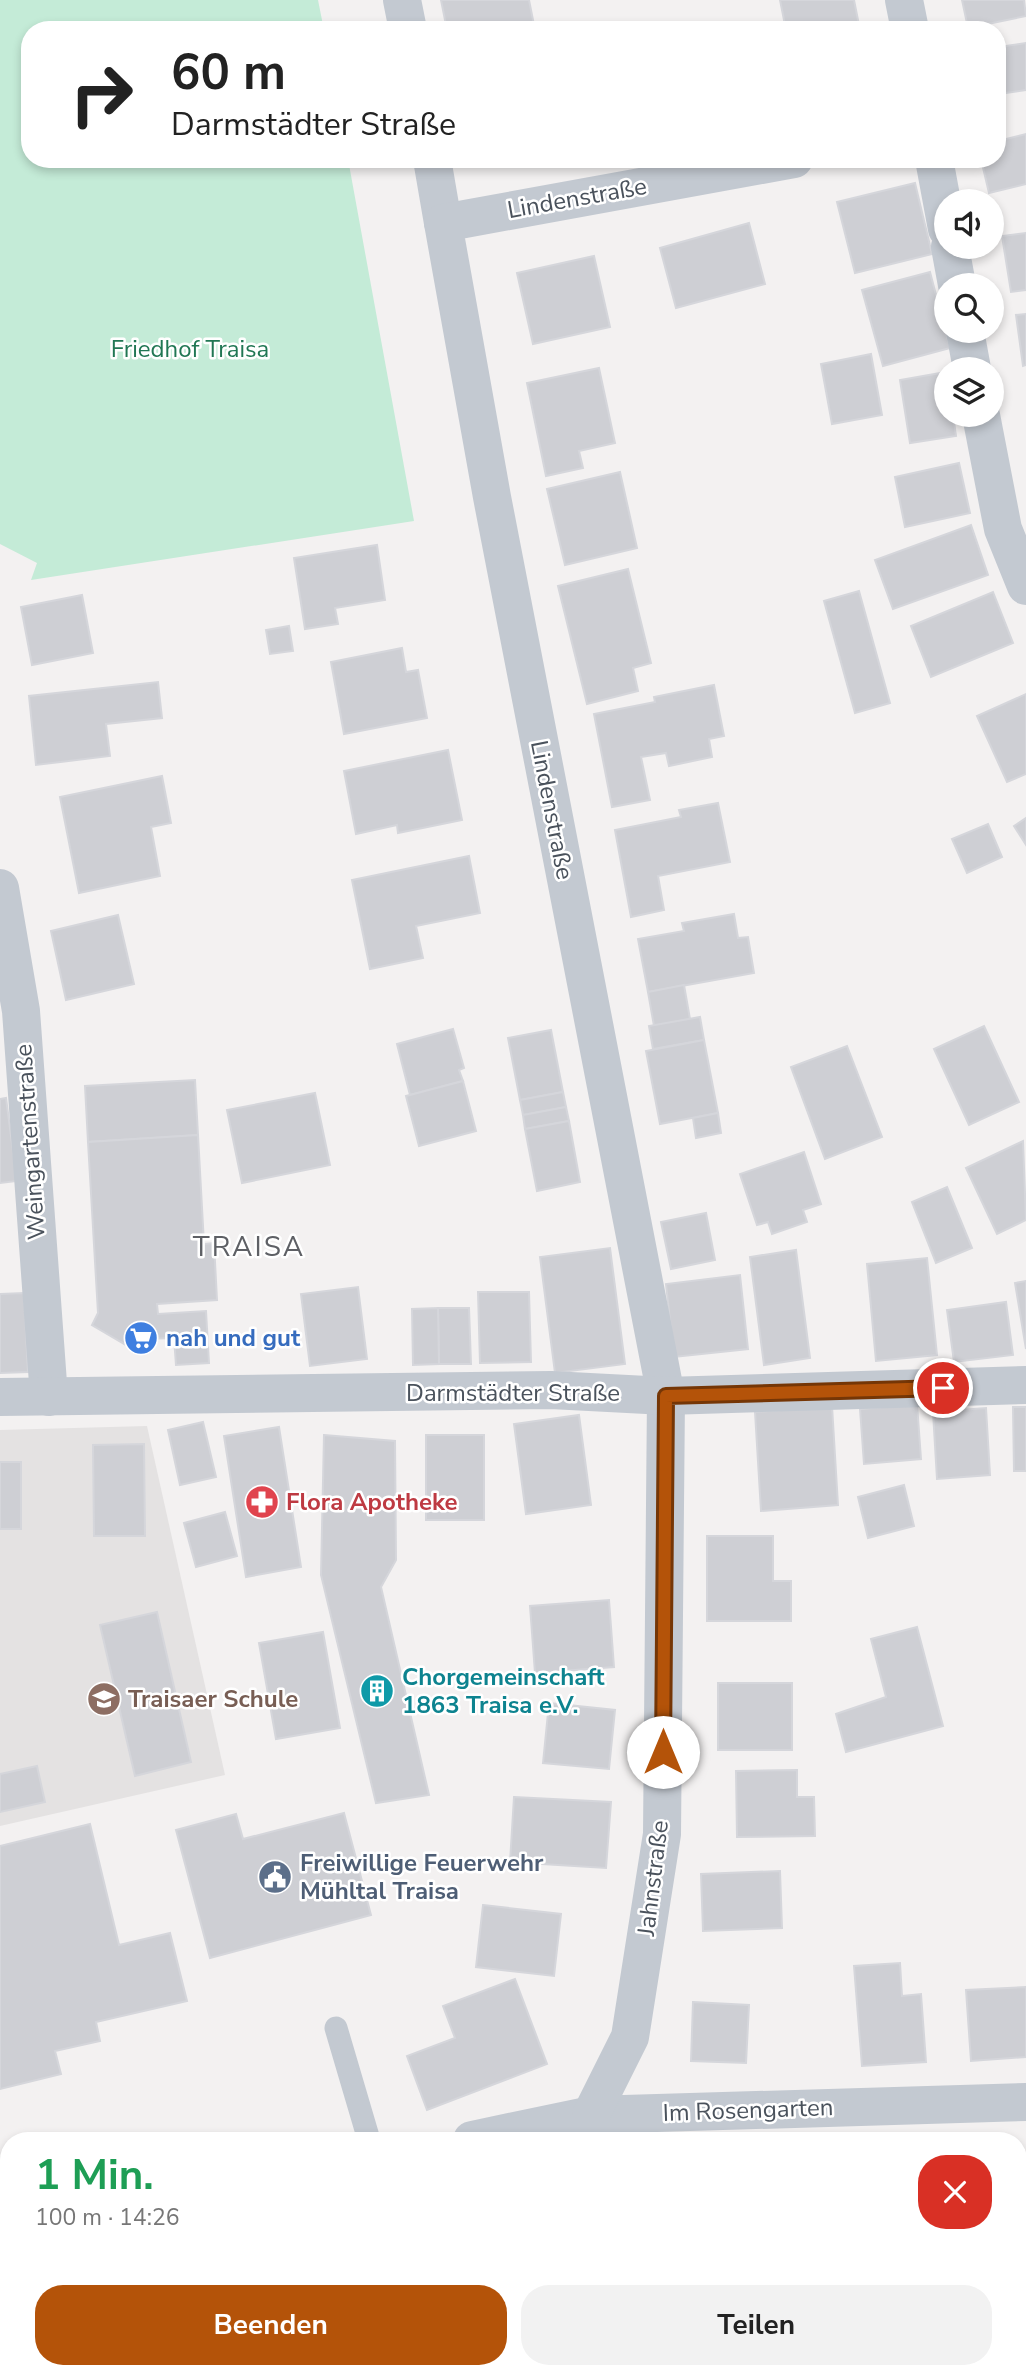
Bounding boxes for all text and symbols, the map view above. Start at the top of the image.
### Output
text: 60 m [171,39,286,106]
icon: right [56,49,147,140]
text: Darmstädter Straße [171,103,456,146]
street label: Lindenstraße [505,170,649,226]
map controls [934,189,1004,427]
button: sound [934,189,1004,259]
button: search [934,273,1004,343]
park label: Friedhof Traisa [111,333,269,365]
button: layers [934,357,1004,427]
street label: Lindenstraße [523,738,581,882]
street label: Weingartenstraße [7,1043,53,1241]
district label: TRAISA [193,1228,305,1266]
supermarket icon: nah und gut [122,1319,160,1357]
place label: nah und gut [166,1322,301,1354]
pin [913,1358,973,1418]
icon: arrive [924,1369,962,1407]
street label: Darmstädter Straße [406,1377,620,1409]
pharmacy icon: Flora Apotheke [243,1483,281,1521]
place label: Flora Apotheke [286,1486,458,1518]
place label: Chorgemeinschaft 1863 Traisa e.V. [402,1661,605,1721]
building icon: Chorgemeinschaft 1863 Traisa e.V. [358,1672,396,1710]
school or university icon: Traisaer Schule [85,1680,123,1718]
place label: Traisaer Schule [128,1683,298,1715]
position arrow [626,1715,700,1789]
street label: Jahnstraße [630,1818,676,1939]
place label: Freiwillige Feuerwehr Mühltal Traisa [300,1847,544,1907]
public building icon: Freiwillige Feuerwehr Mühltal Traisa [256,1858,294,1896]
street label: Im Rosengarten [662,2091,834,2129]
text: 1 Min. [35,2147,154,2204]
button: close [918,2155,992,2229]
text: 100 m · 14:26 [35,2202,180,2233]
button: Beenden [35,2285,507,2365]
button: Teilen [521,2285,992,2365]

